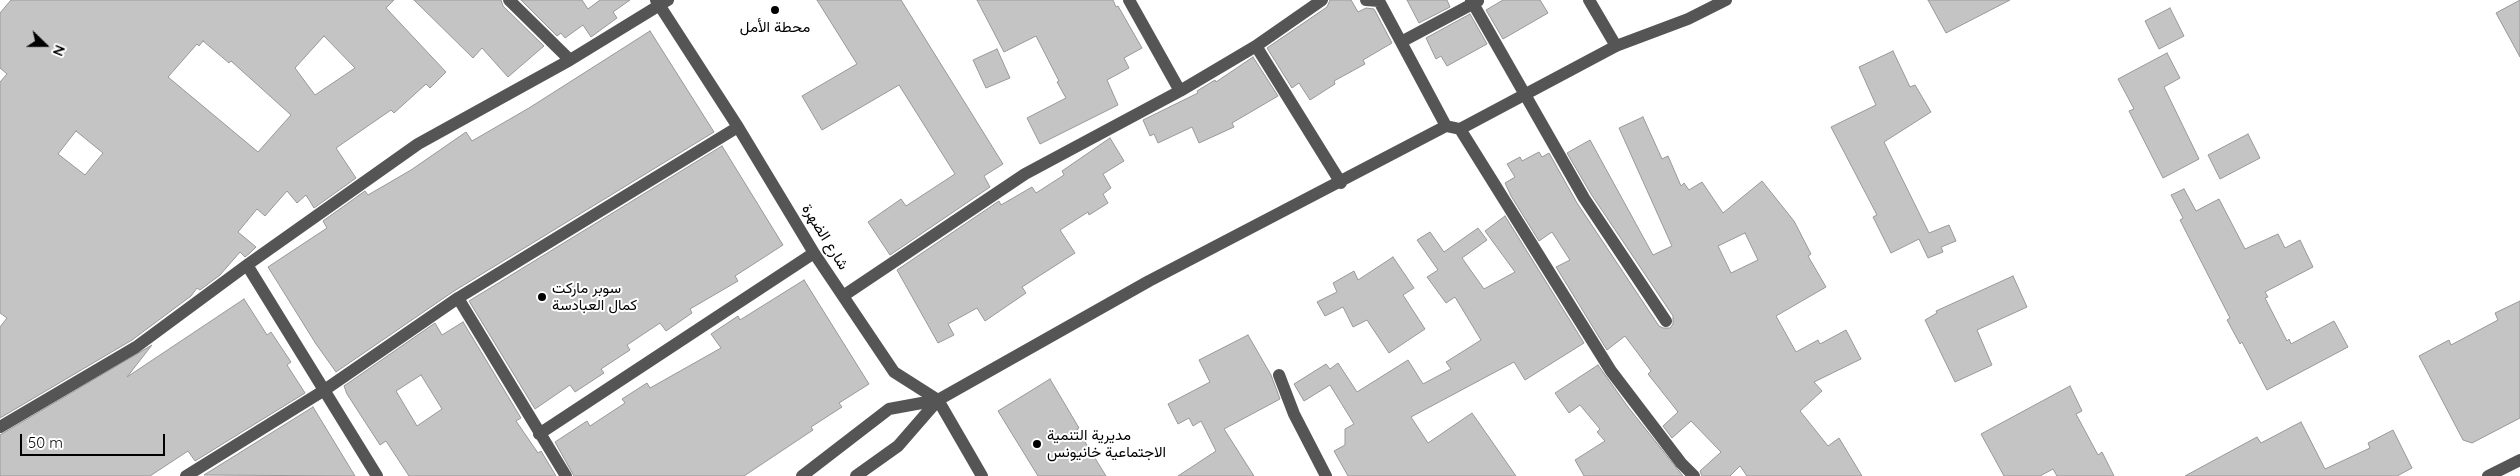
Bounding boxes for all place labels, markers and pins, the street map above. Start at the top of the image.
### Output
marker: محطة الأمل [769,4,781,16]
place label: محطة الأمل [740,18,810,36]
place label: سوبر ماركت كمال العبادسة [552,279,637,314]
marker: سوبر ماركت كمال العبادسة [536,291,548,303]
place label: مديرية التنمية الاجتماعية خانيونس [1047,426,1166,461]
marker: مديرية التنمية الاجتماعية خانيونس [1031,438,1043,450]

